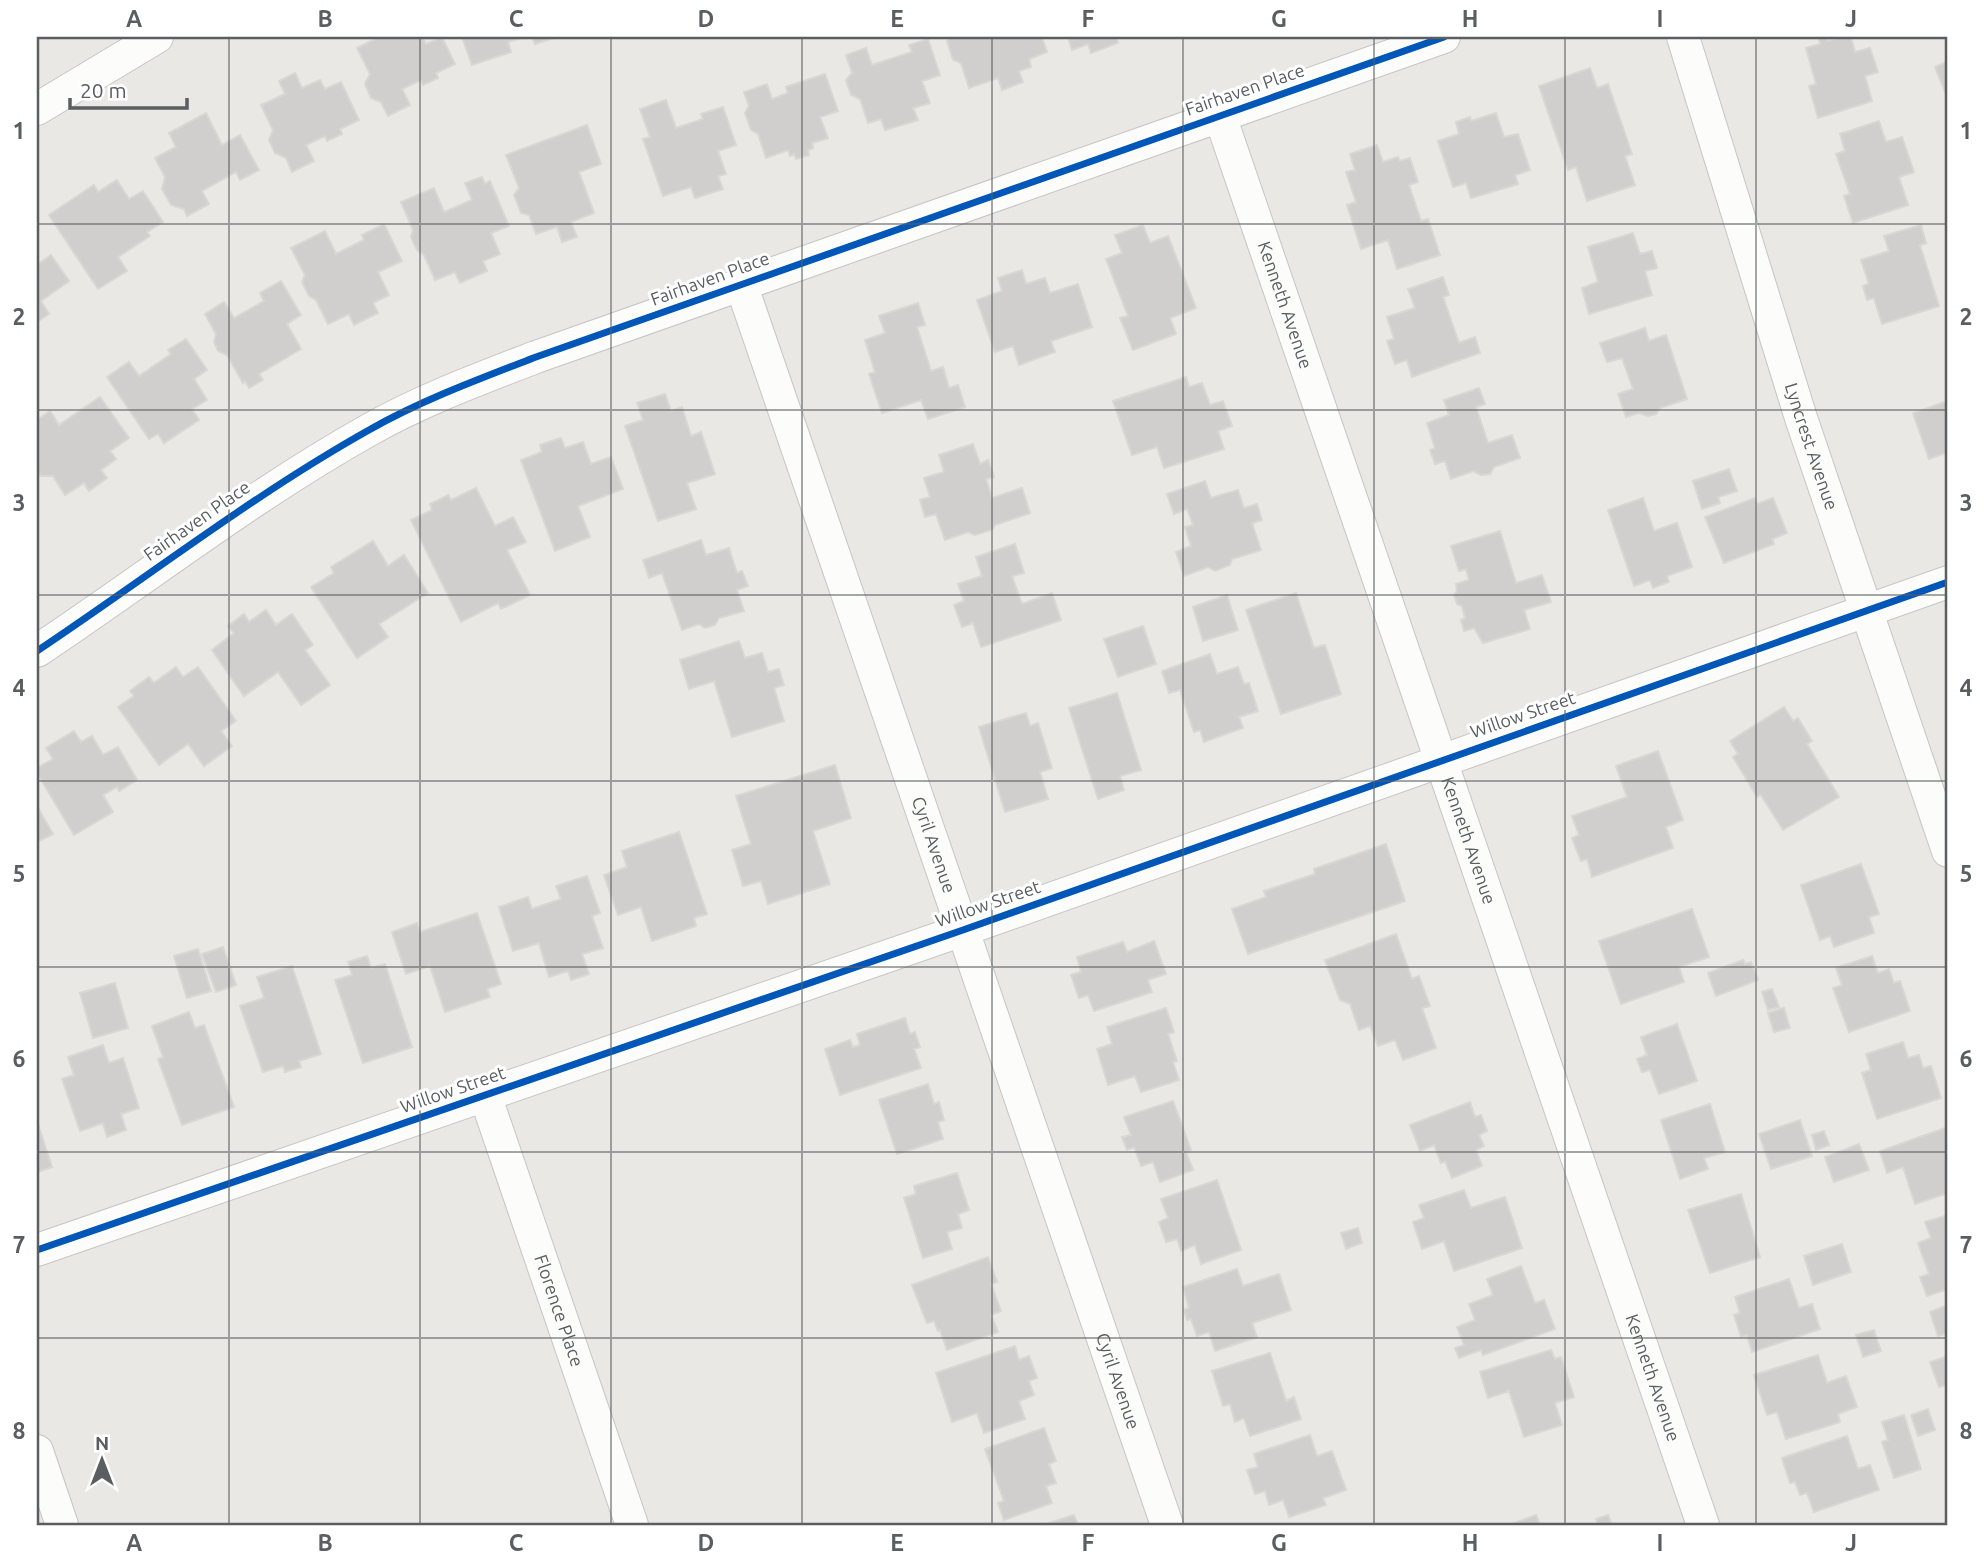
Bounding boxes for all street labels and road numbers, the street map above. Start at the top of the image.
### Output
street label: Fairhaven Place [1182,59,1307,119]
street label: Kenneth Avenue [1255,239,1317,371]
street label: Fairhaven Place [648,247,772,309]
street label: Lyncrest Avenue [1782,380,1842,512]
street label: Fairhaven Place [140,476,253,564]
street label: Willow Street [1468,687,1578,741]
street label: Kenneth Avenue [1438,774,1500,907]
street label: Cyril Avenue [909,794,960,895]
street label: Willow Street [933,876,1043,930]
street label: Willow Street [398,1062,508,1116]
street label: Florence Place [531,1252,588,1369]
street label: Kenneth Avenue [1622,1311,1685,1444]
street label: Cyril Avenue [1093,1330,1144,1432]

